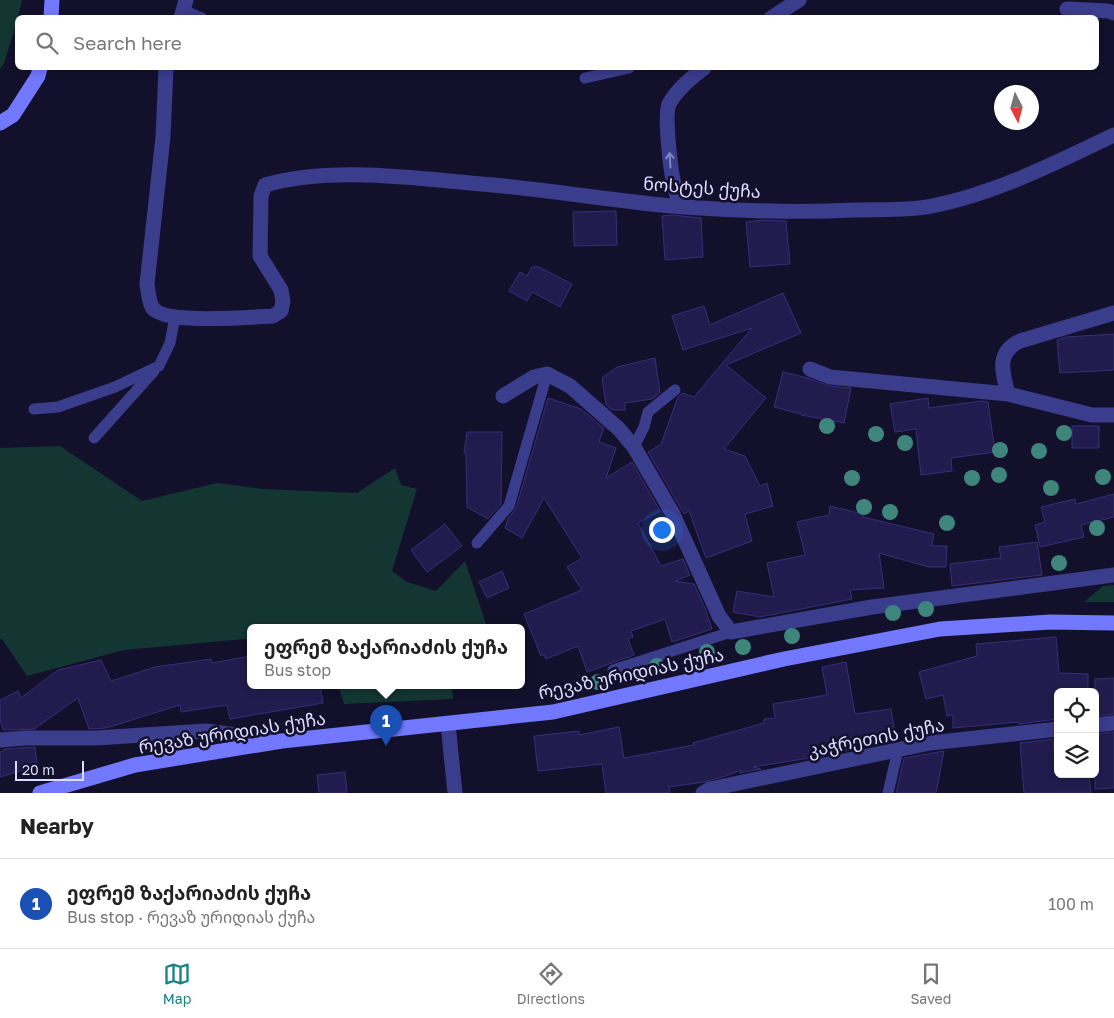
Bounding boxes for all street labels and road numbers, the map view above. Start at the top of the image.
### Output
street label: ნოსტეს ქუჩა [642,172,762,203]
street label: რევაზ ურიდიას ქუჩა [536,643,726,704]
street label: რევაზ ურიდიას ქუჩა [137,706,327,759]
street label: კაჭრეთის ქუჩა [806,713,946,762]

